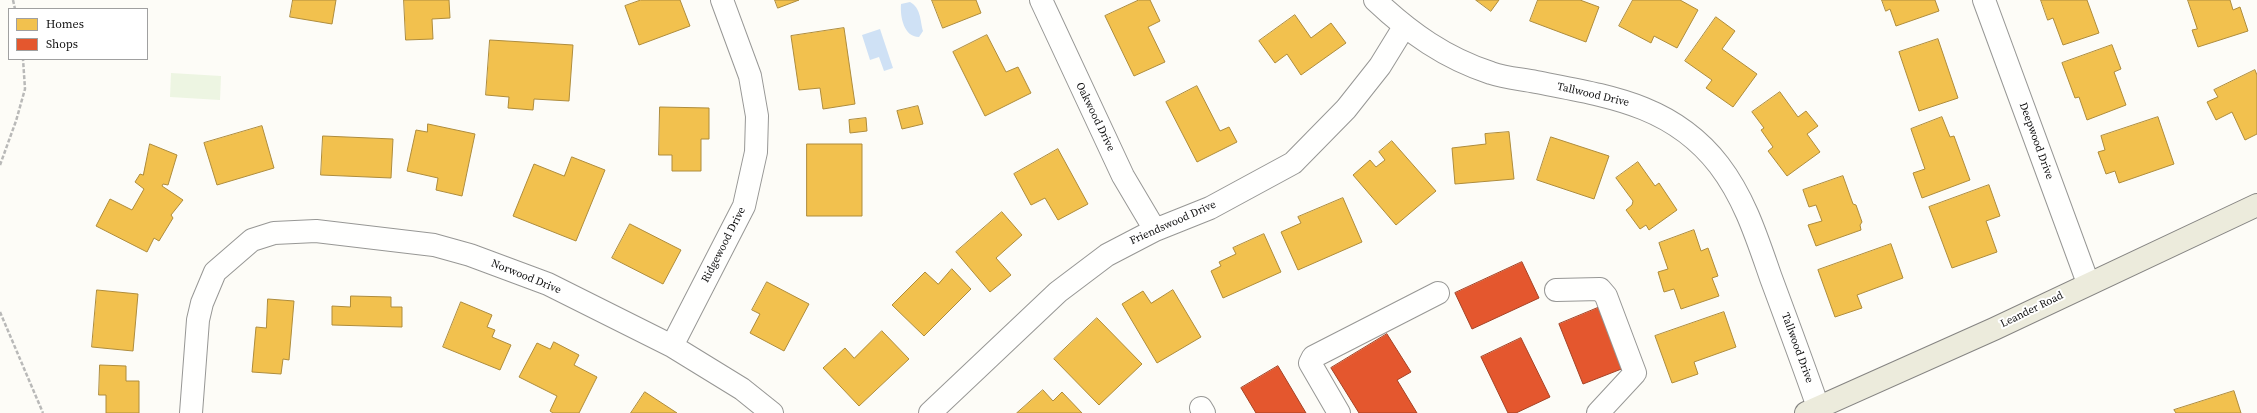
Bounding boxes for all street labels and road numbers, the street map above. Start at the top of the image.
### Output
street label: Oakwood Drive [1073,80,1117,154]
street label: Tallwood Drive [1556,80,1630,110]
street label: Deepwood Drive [2016,101,2056,181]
street label: Friendswood Drive [1128,198,1218,248]
street label: Ridgewood Drive [699,205,749,285]
street label: Norwood Drive [489,257,563,297]
street label: Leander Road [1998,289,2066,331]
street label: Tallwood Drive [1778,311,1816,385]

